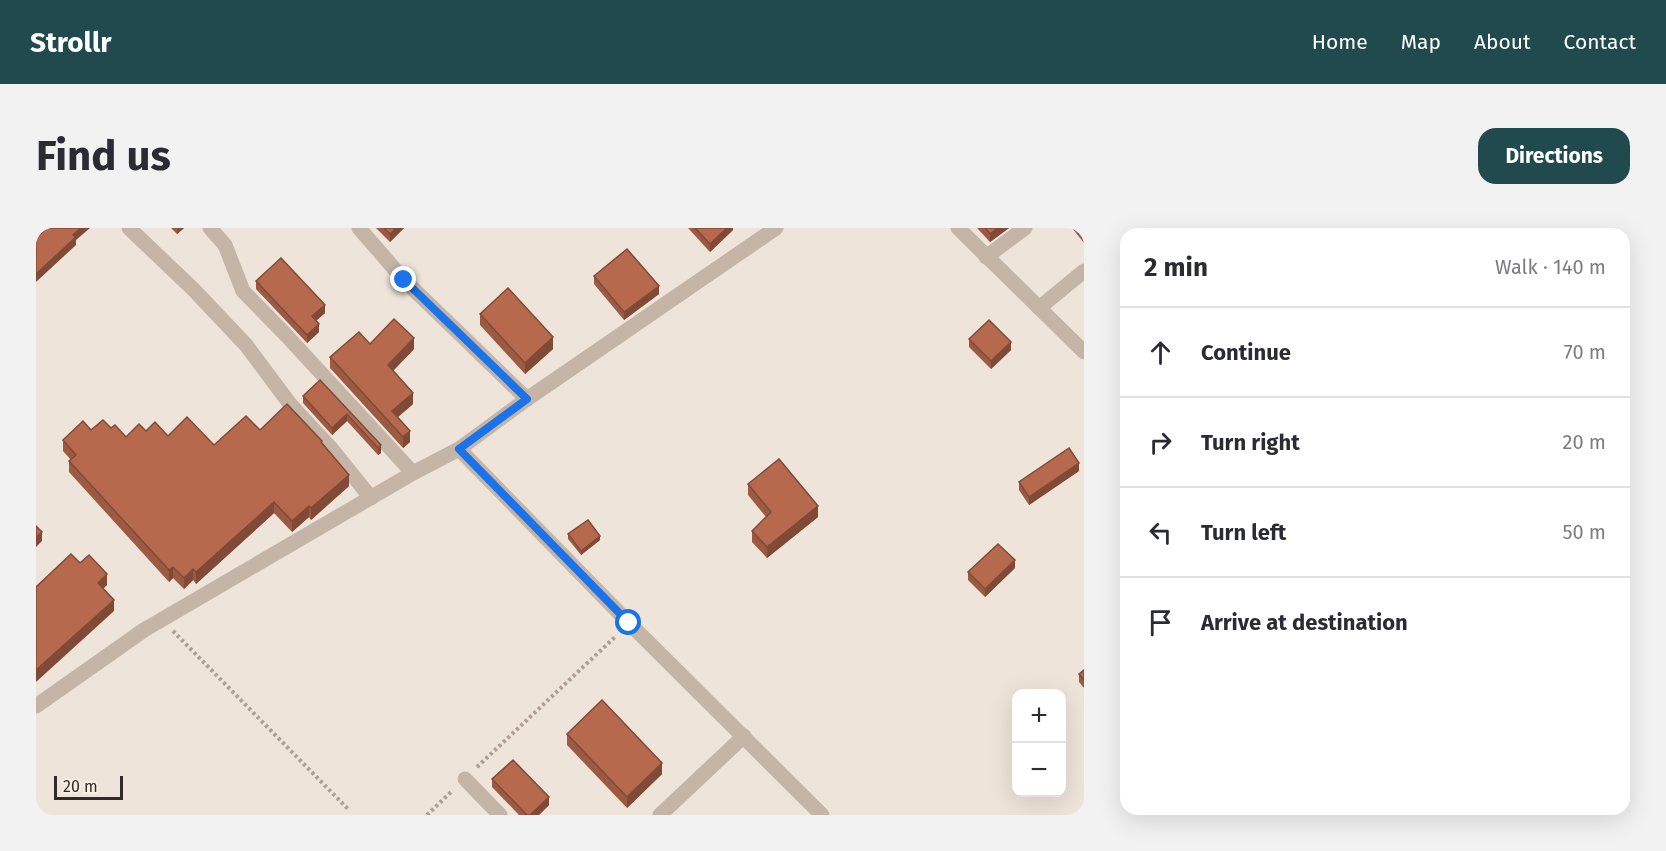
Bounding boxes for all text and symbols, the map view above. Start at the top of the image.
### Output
text: Strollr [30,26,111,59]
text: Home [1312,29,1368,55]
text: Map [1401,29,1441,55]
text: About [1474,29,1531,55]
text: Contact [1564,29,1636,55]
button: Directions [1478,128,1630,184]
text: Find us [36,131,171,181]
text: 2 min [1144,252,1208,283]
text: Walk · 140 m [1495,255,1606,279]
route end [390,266,416,292]
icon: ahead [1144,336,1177,369]
text: Continue [1201,339,1291,366]
text: 70 m [1564,340,1606,364]
icon: right [1144,426,1177,459]
text: Turn right [1201,429,1300,456]
text: 20 m [1563,430,1606,454]
icon: left [1144,516,1177,549]
text: Turn left [1201,519,1286,546]
text: 50 m [1562,520,1606,544]
icon: arrive [1144,606,1177,639]
route start [615,609,641,635]
text: Arrive at destination [1201,609,1408,636]
map controls [1012,689,1066,797]
button: + [1012,689,1066,743]
button: − [1012,743,1066,797]
scale bar [54,773,123,800]
text: 20 m [63,777,98,796]

